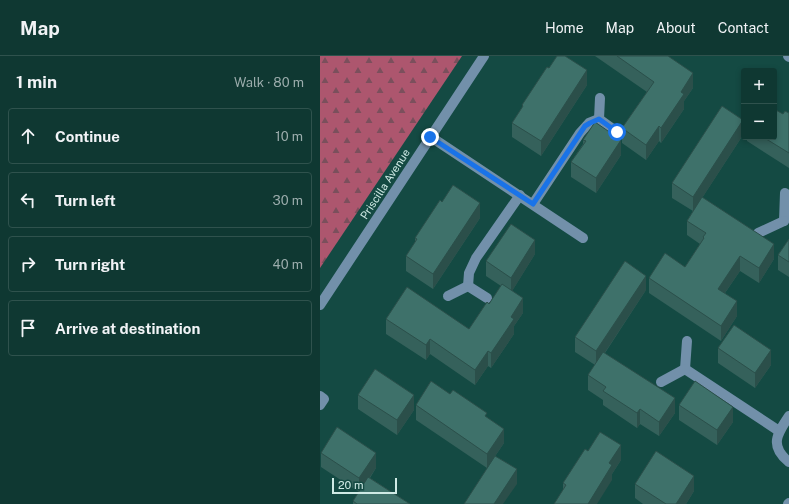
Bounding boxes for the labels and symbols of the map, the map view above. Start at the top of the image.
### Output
route start [608,123,626,141]
route end [421,128,439,146]
street label: Priscilla Avenue [358,147,412,221]
scale bar [332,476,397,495]

